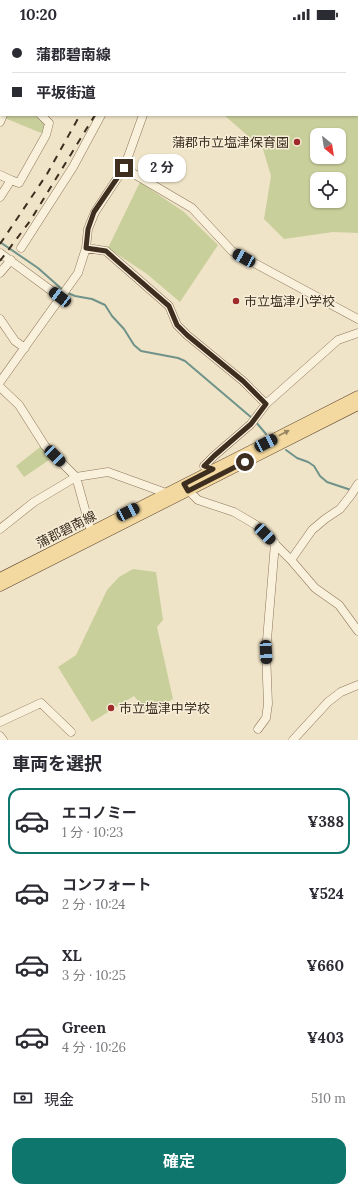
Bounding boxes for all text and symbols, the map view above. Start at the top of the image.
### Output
text: 10:20 [20,5,57,24]
text: 蒲郡碧南線 [36,45,111,64]
text: 平坂街道 [36,83,96,102]
north arrow [310,128,346,164]
map controls [310,128,346,208]
place label: 蒲郡市立塩津保育園 [172,134,289,151]
marker: 蒲郡市立塩津保育園 [292,137,302,147]
callout: 2 分 [138,154,186,182]
route end [115,159,133,177]
text: 2 分 [150,159,174,176]
button: locate [310,172,346,208]
car [231,247,257,269]
car [47,285,73,309]
place label: 市立塩津小学校 [244,293,335,310]
marker: 市立塩津小学校 [231,296,241,306]
one-way arrow [279,430,290,436]
car [253,432,279,454]
car [42,443,68,469]
route start [236,453,254,471]
car [115,501,141,523]
street label: 蒲郡碧南線 [33,507,99,552]
car [252,521,278,547]
car [259,640,273,664]
place label: 市立塩津中学校 [119,700,210,717]
marker: 市立塩津中学校 [106,703,116,713]
text: 車両を選択 [12,752,102,775]
icon: car [14,803,50,839]
text: エコノミー [62,803,137,822]
text: ¥388 [308,812,344,831]
text: 1 分 · 10:23 [62,824,123,841]
icon: car [14,875,50,911]
text: コンフォート [62,875,152,894]
text: ¥524 [309,884,344,903]
text: 2 分 · 10:24 [62,896,125,913]
text: XL [62,946,82,965]
icon: car [14,947,50,983]
text: ¥660 [306,956,344,975]
text: 3 分 · 10:25 [62,967,126,984]
text: Green [62,1018,106,1037]
icon: car [14,1019,50,1055]
text: ¥403 [307,1028,344,1047]
text: 4 分 · 10:26 [62,1039,126,1056]
icon: cash [12,1087,34,1109]
text: 現金 [44,1090,74,1109]
text: 510 m [311,1090,346,1107]
button: 確定 [12,1138,346,1184]

